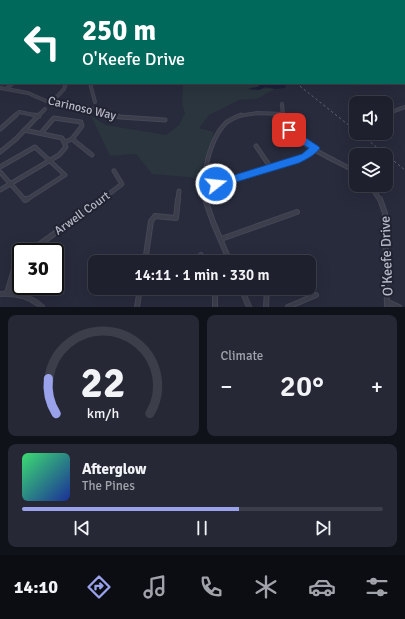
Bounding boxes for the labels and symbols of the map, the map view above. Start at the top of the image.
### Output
street label: Carinoso Way [46,93,118,124]
pin [272,113,306,147]
position arrow [195,163,237,205]
street label: Arwell Court [52,188,113,239]
street label: O'Keefe Drive [377,216,396,296]
speed limit sign: 30 [12,243,64,295]

